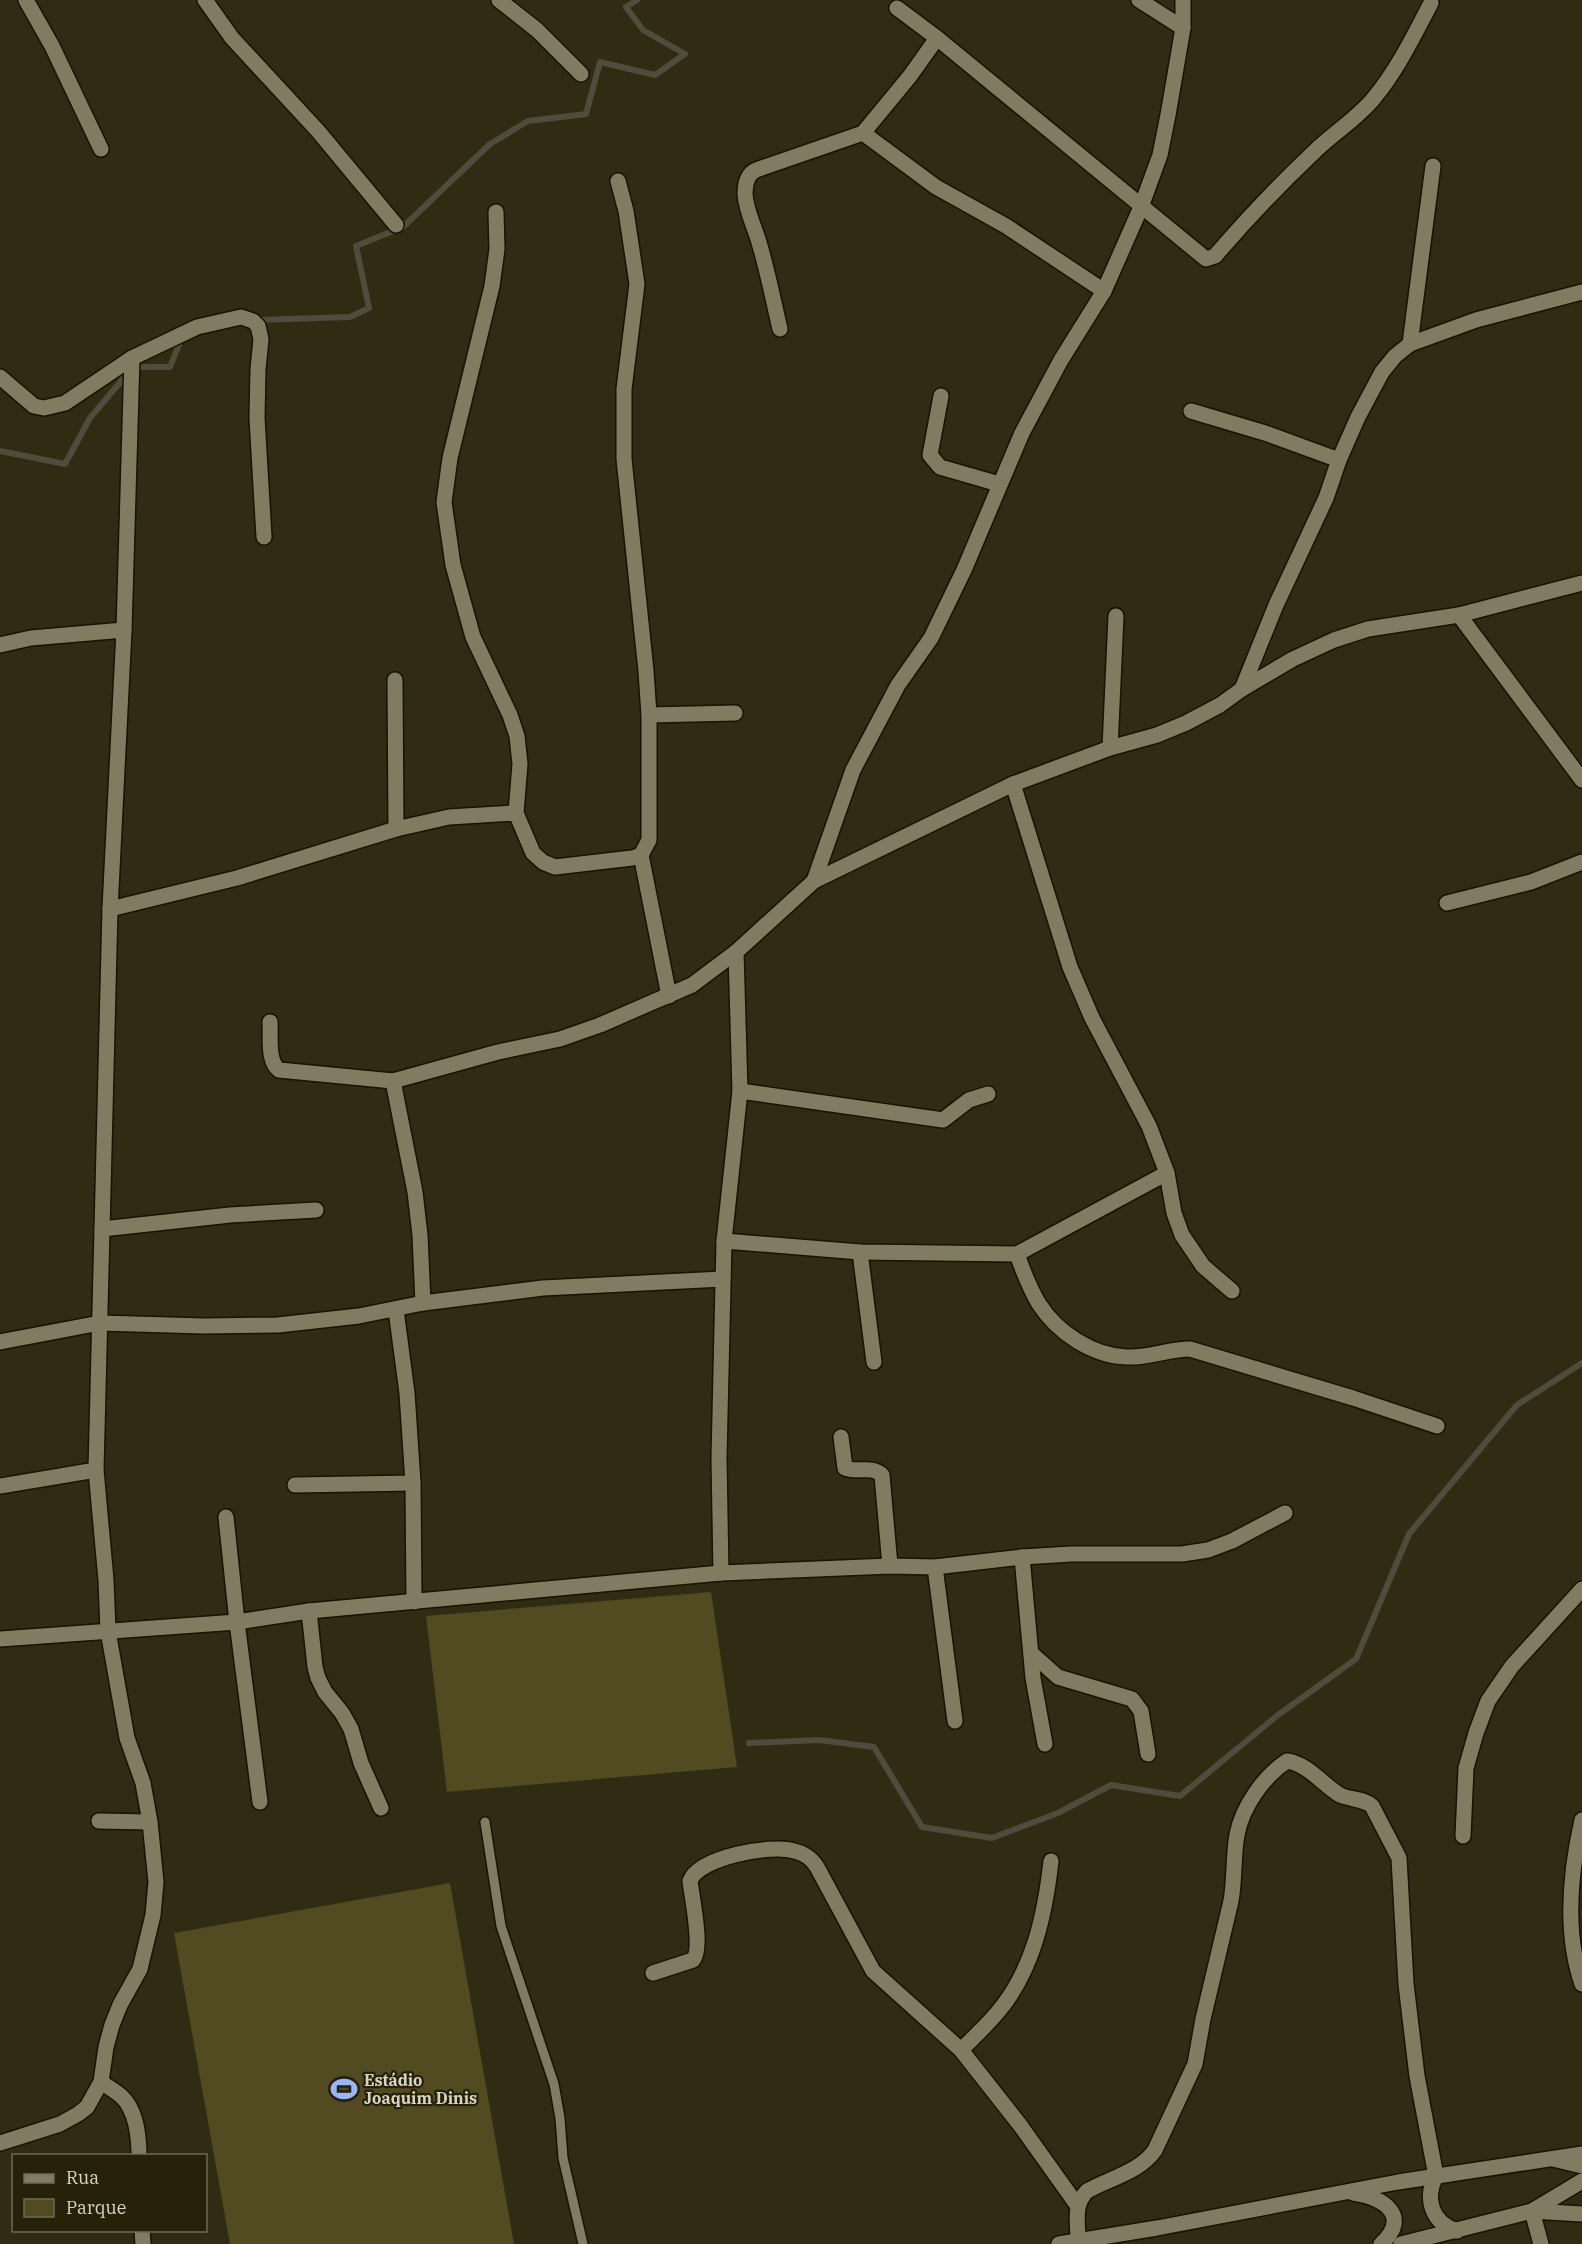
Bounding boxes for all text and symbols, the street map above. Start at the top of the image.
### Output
place label: Estádio Joaquim Dinis [364,2070,477,2108]
sports icon: Estádio Joaquim Dinis [329,2074,359,2104]
legend [12,2154,207,2232]
text: Rua [66,2166,99,2189]
text: Parque [66,2196,126,2219]

